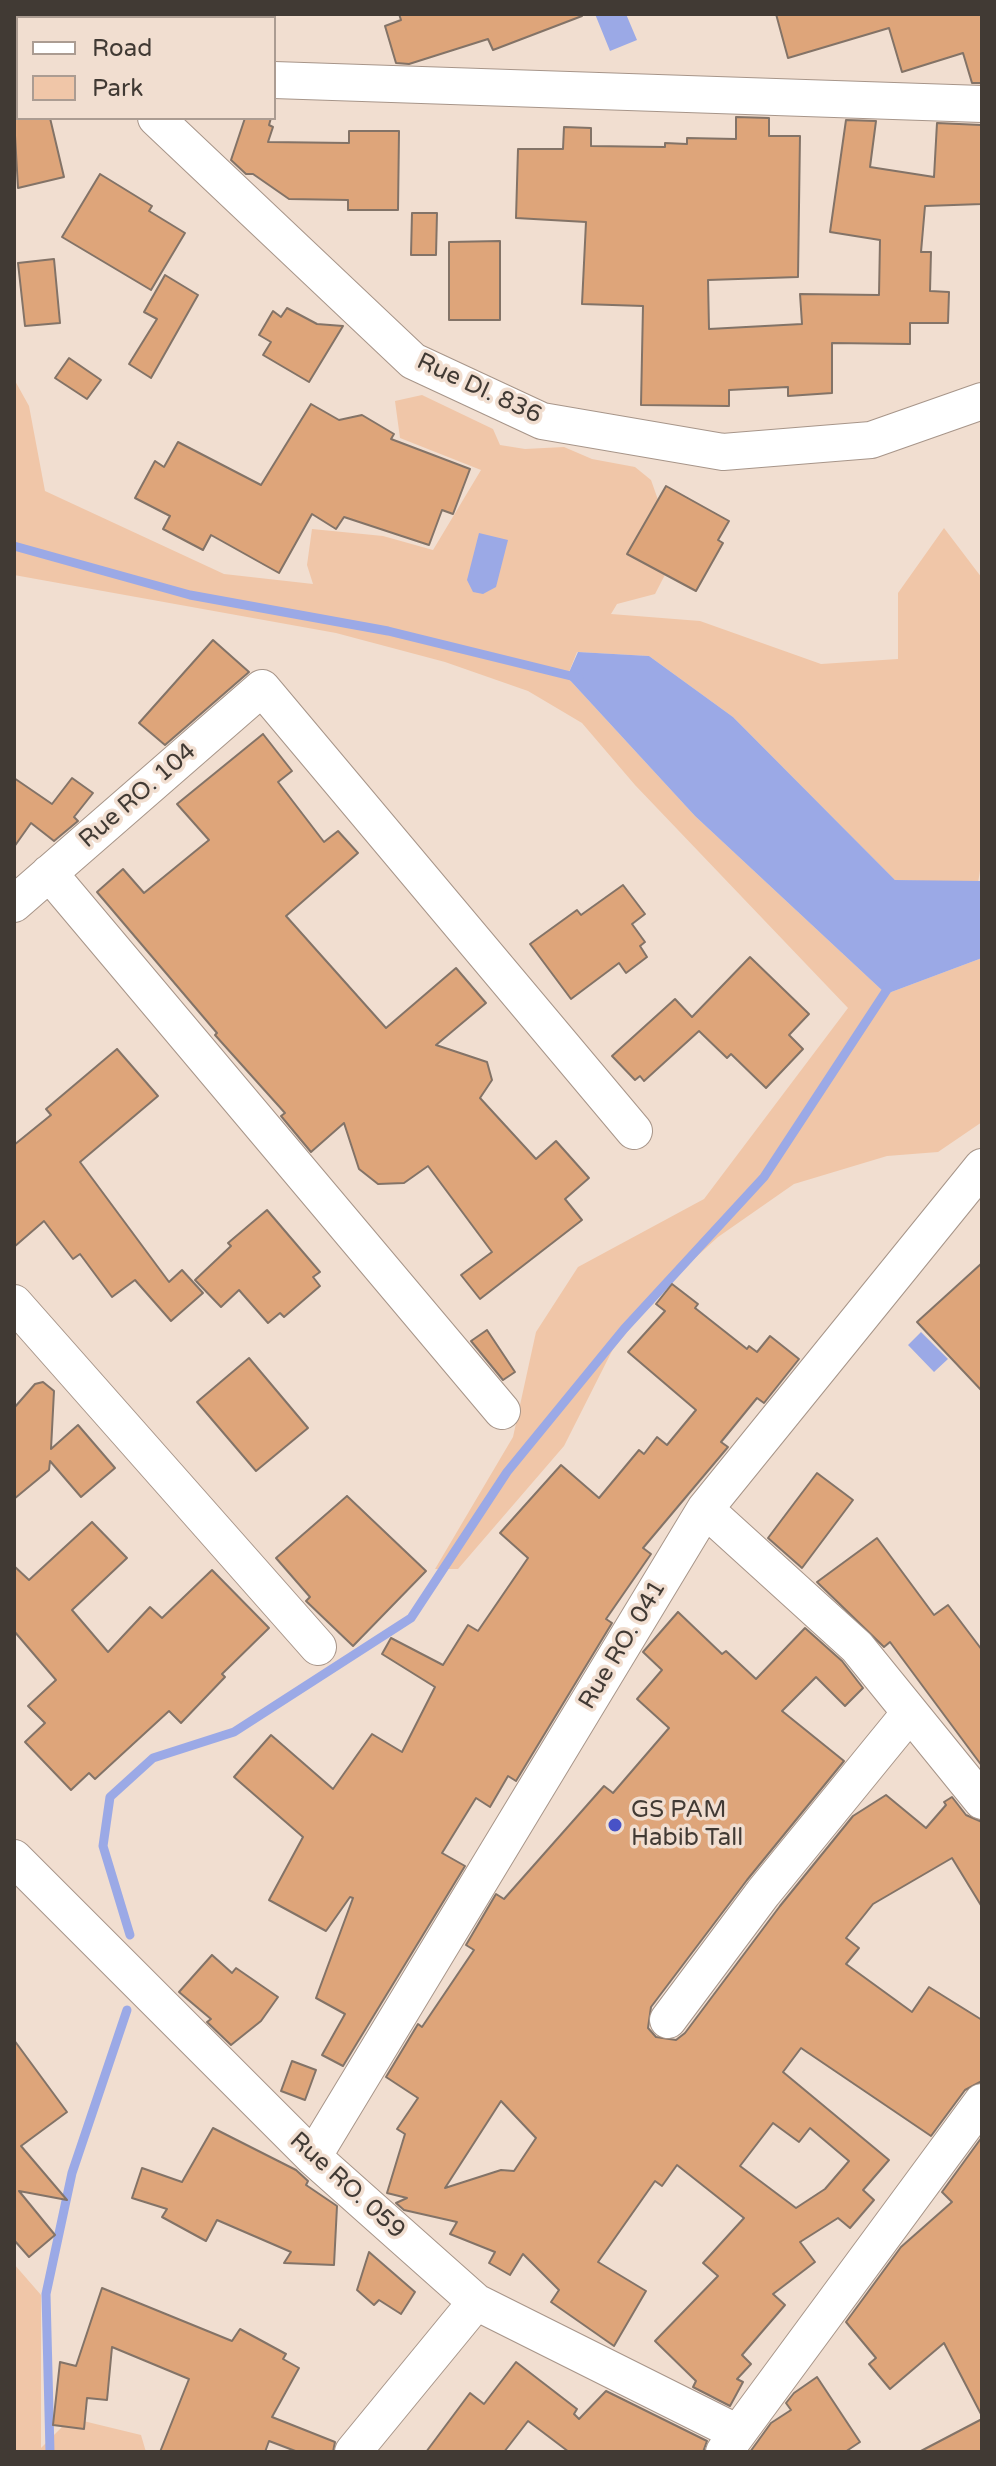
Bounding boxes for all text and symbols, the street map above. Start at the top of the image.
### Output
legend [16,16,276,120]
text: Road [92,34,152,63]
text: Park [92,74,143,103]
street label: Rue DI. 836 [412,348,546,430]
street label: Rue RO. 104 [74,738,202,854]
street label: Rue RO. 041 [573,1575,673,1715]
place label: GS PAM Habib Tall [631,1797,743,1853]
marker: GS PAM Habib Tall [606,1816,624,1834]
street label: Rue RO. 059 [283,2127,411,2245]

